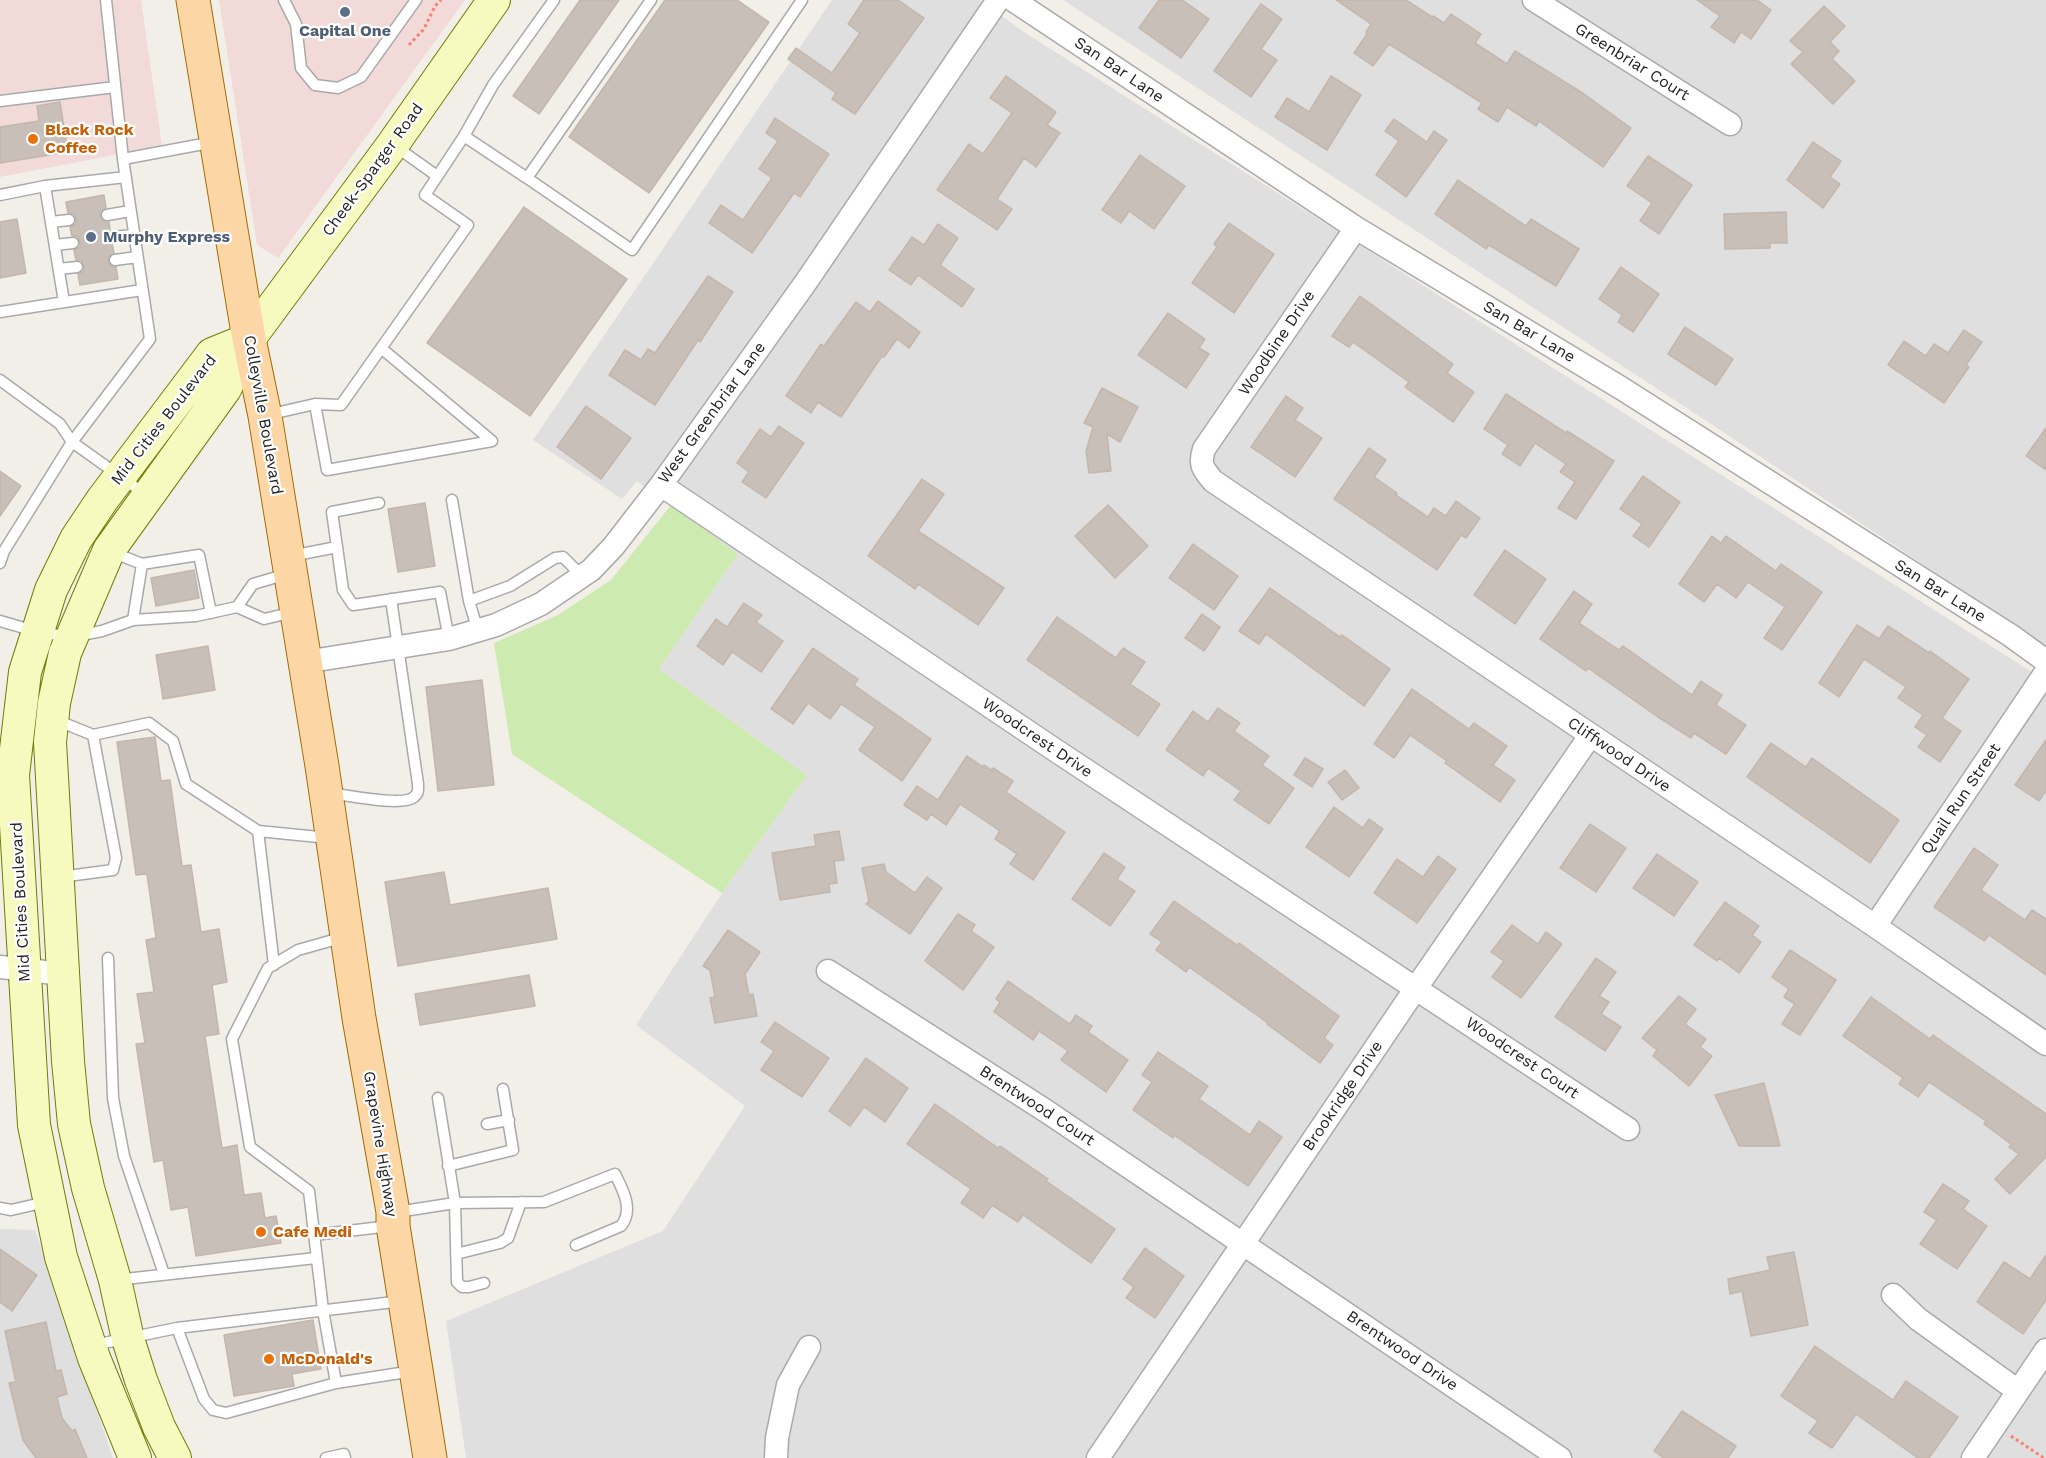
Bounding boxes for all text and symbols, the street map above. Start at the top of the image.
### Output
marker: Capital One [338,5,352,19]
street label: Greenbriar Court [1571,19,1693,105]
place label: Capital One [299,21,391,41]
street label: San Bar Lane [1071,33,1167,107]
street label: Cheek-Sparger Road [318,100,428,240]
place label: Black Rock Coffee [45,120,134,158]
marker: Black Rock Coffee [26,132,40,146]
place label: Murphy Express [103,227,230,247]
marker: Murphy Express [84,230,98,244]
street label: Woodbine Drive [1235,287,1319,399]
street label: San Bar Lane [1480,297,1578,367]
street label: Colleyville Boulevard [239,334,287,496]
street label: West Greenbriar Lane [654,338,770,488]
street label: Mid Cities Boulevard [107,351,221,489]
street label: San Bar Lane [1891,555,1989,627]
street label: Woodcrest Drive [978,694,1096,782]
street label: Cliffwood Drive [1564,713,1674,797]
street label: Quail Run Street [1917,740,2005,858]
street label: Mid Cities Boulevard [7,822,35,982]
street label: Woodcrest Court [1462,1013,1582,1103]
street label: Brookridge Drive [1299,1037,1387,1155]
street label: Brentwood Court [976,1062,1098,1150]
street label: Grapevine Highway [359,1070,401,1218]
place label: Cafe Medi [273,1222,352,1242]
marker: Cafe Medi [254,1225,268,1239]
street label: Brentwood Drive [1343,1307,1461,1395]
place label: McDonald's [281,1349,373,1369]
marker: McDonald's [262,1352,276,1366]

